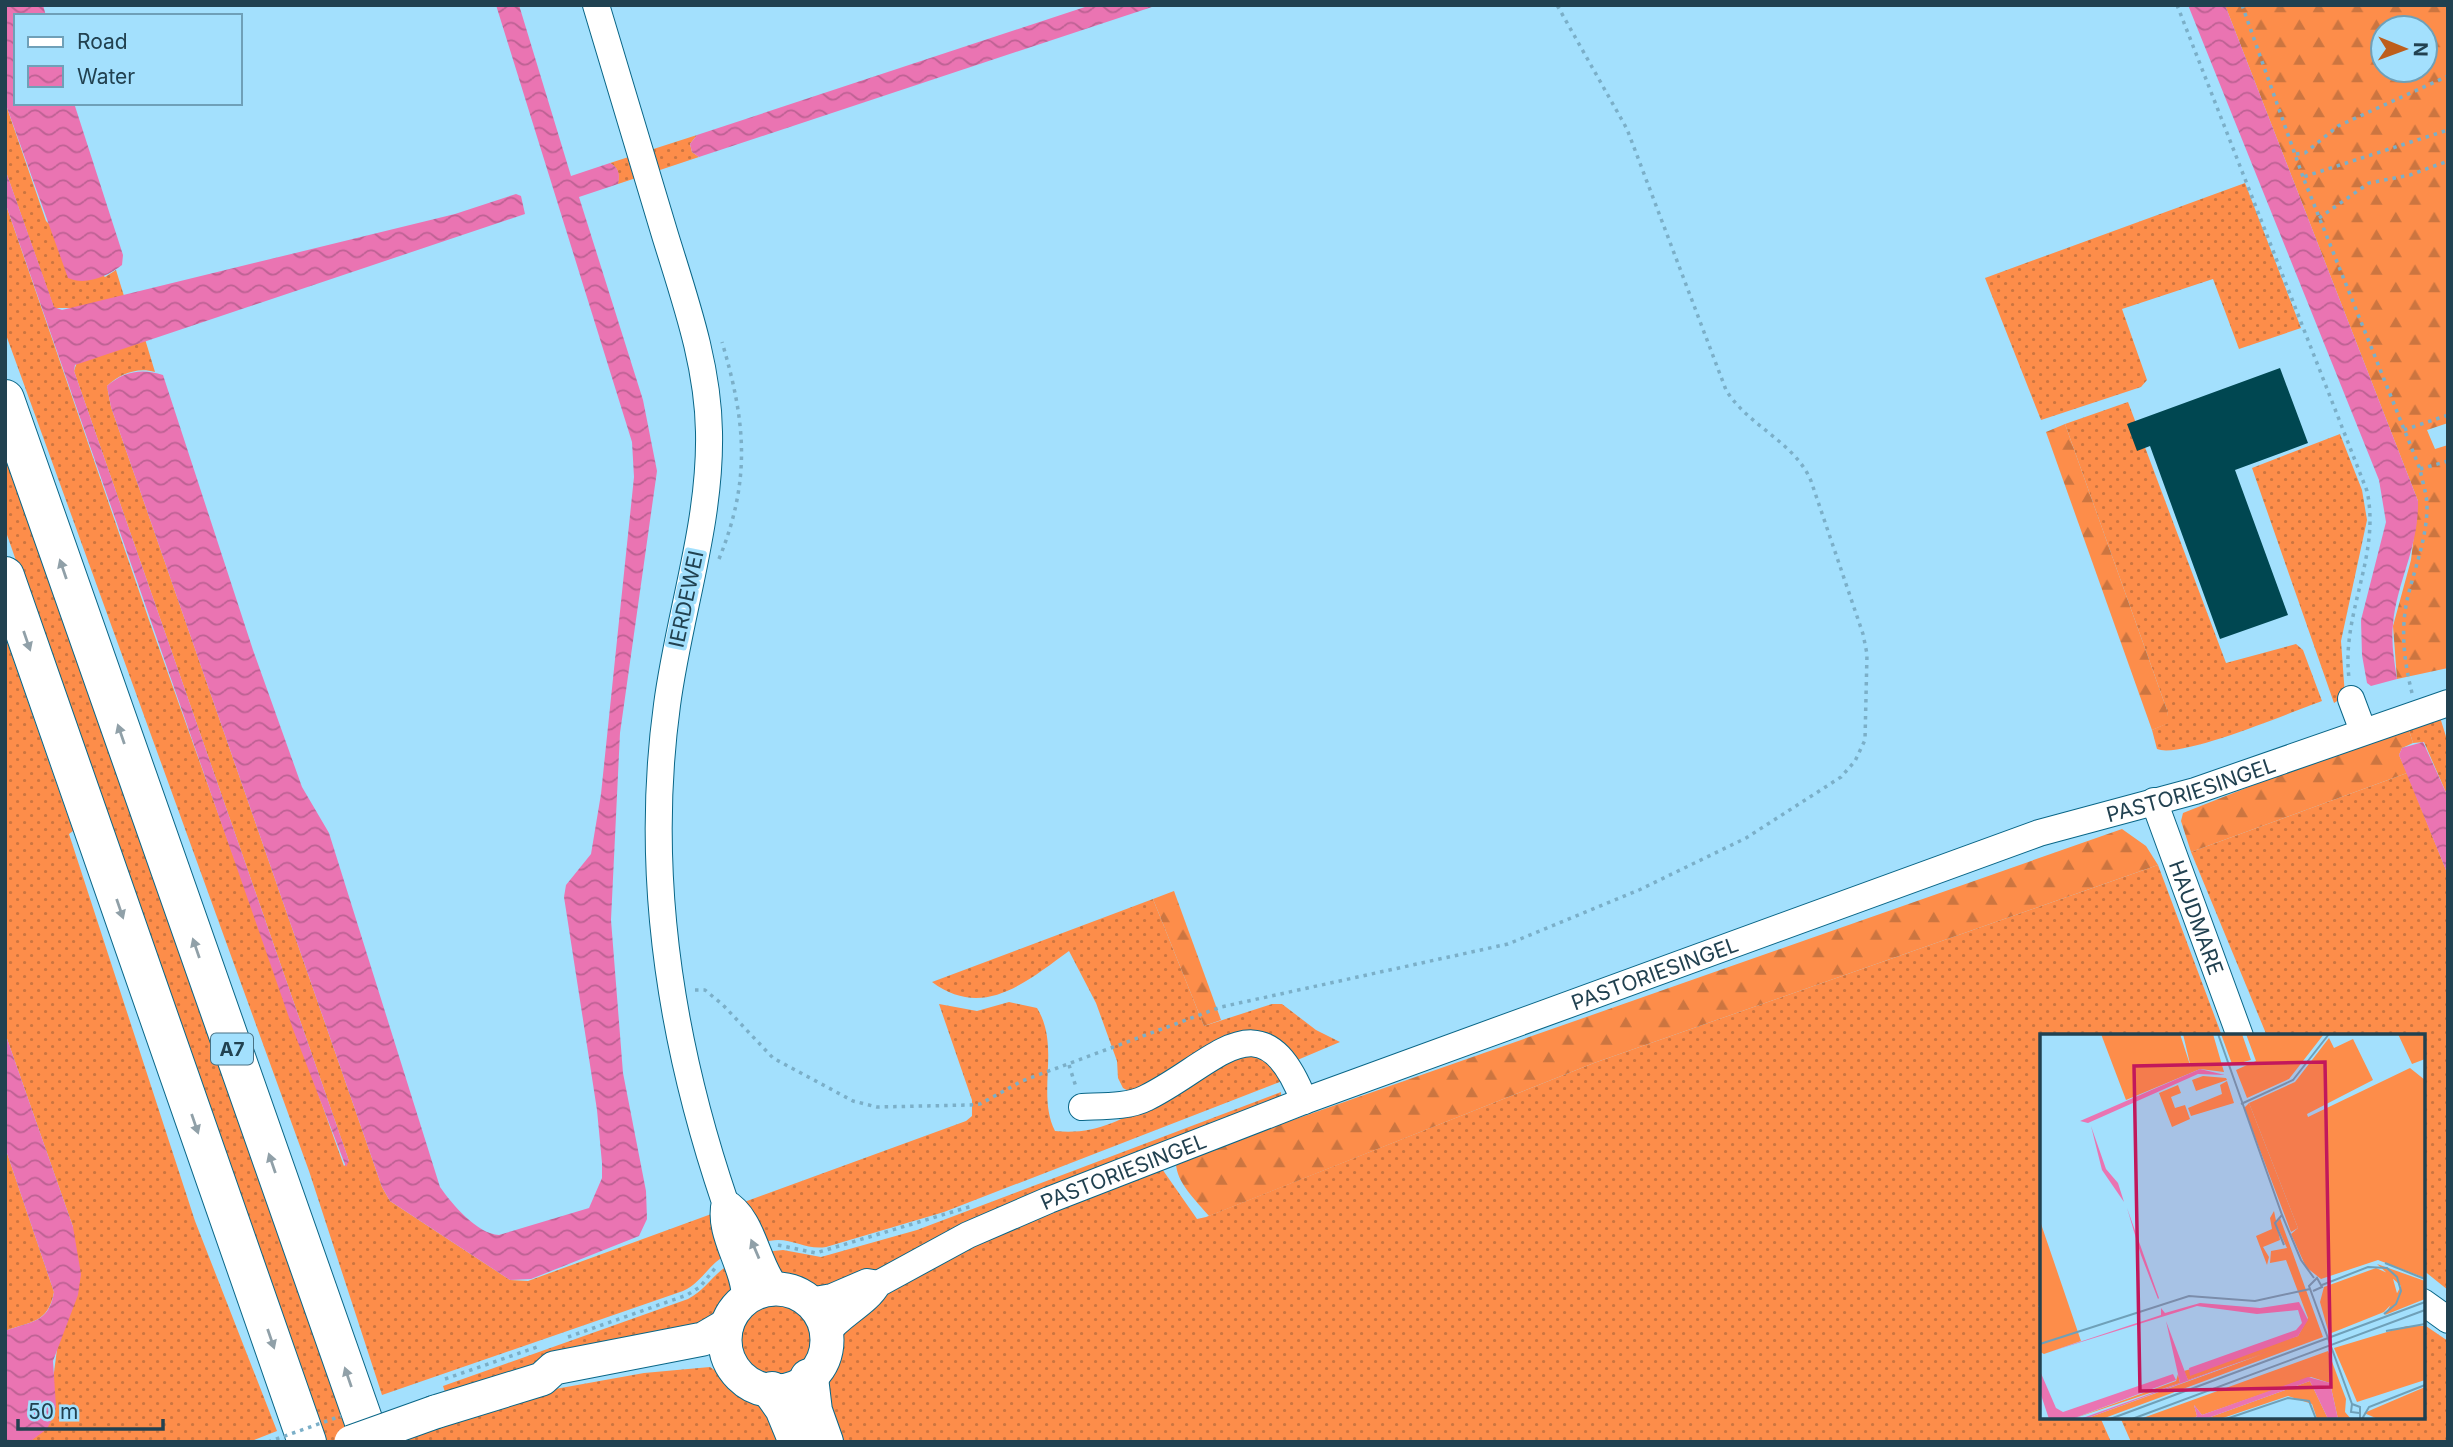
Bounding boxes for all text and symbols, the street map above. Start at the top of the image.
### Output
legend [14,14,242,105]
north arrow [2369,14,2439,84]
text: Road [77,29,128,54]
text: N [2409,42,2432,57]
text: Water [77,64,135,89]
street label: IERDEWEI [664,548,708,650]
one-way arrow [57,558,68,579]
one-way arrow [22,630,33,651]
one-way arrow [115,723,126,744]
street label: PASTORIESINGEL [2103,752,2279,827]
street label: HAUDMARE [2164,857,2229,978]
one-way arrow [115,899,126,920]
street label: PASTORIESINGEL [1568,931,1741,1015]
one-way arrow [191,938,202,959]
road number: A7 [211,1034,253,1064]
inset map [2040,1034,2425,1419]
one-way arrow [190,1113,201,1134]
street label: PASTORIESINGEL [1037,1128,1210,1215]
one-way arrow [266,1152,277,1173]
one-way arrow [749,1239,761,1259]
one-way arrow [266,1328,277,1349]
one-way arrow [342,1367,353,1388]
scale bar [18,1388,163,1432]
text: 50 m [28,1399,78,1424]

